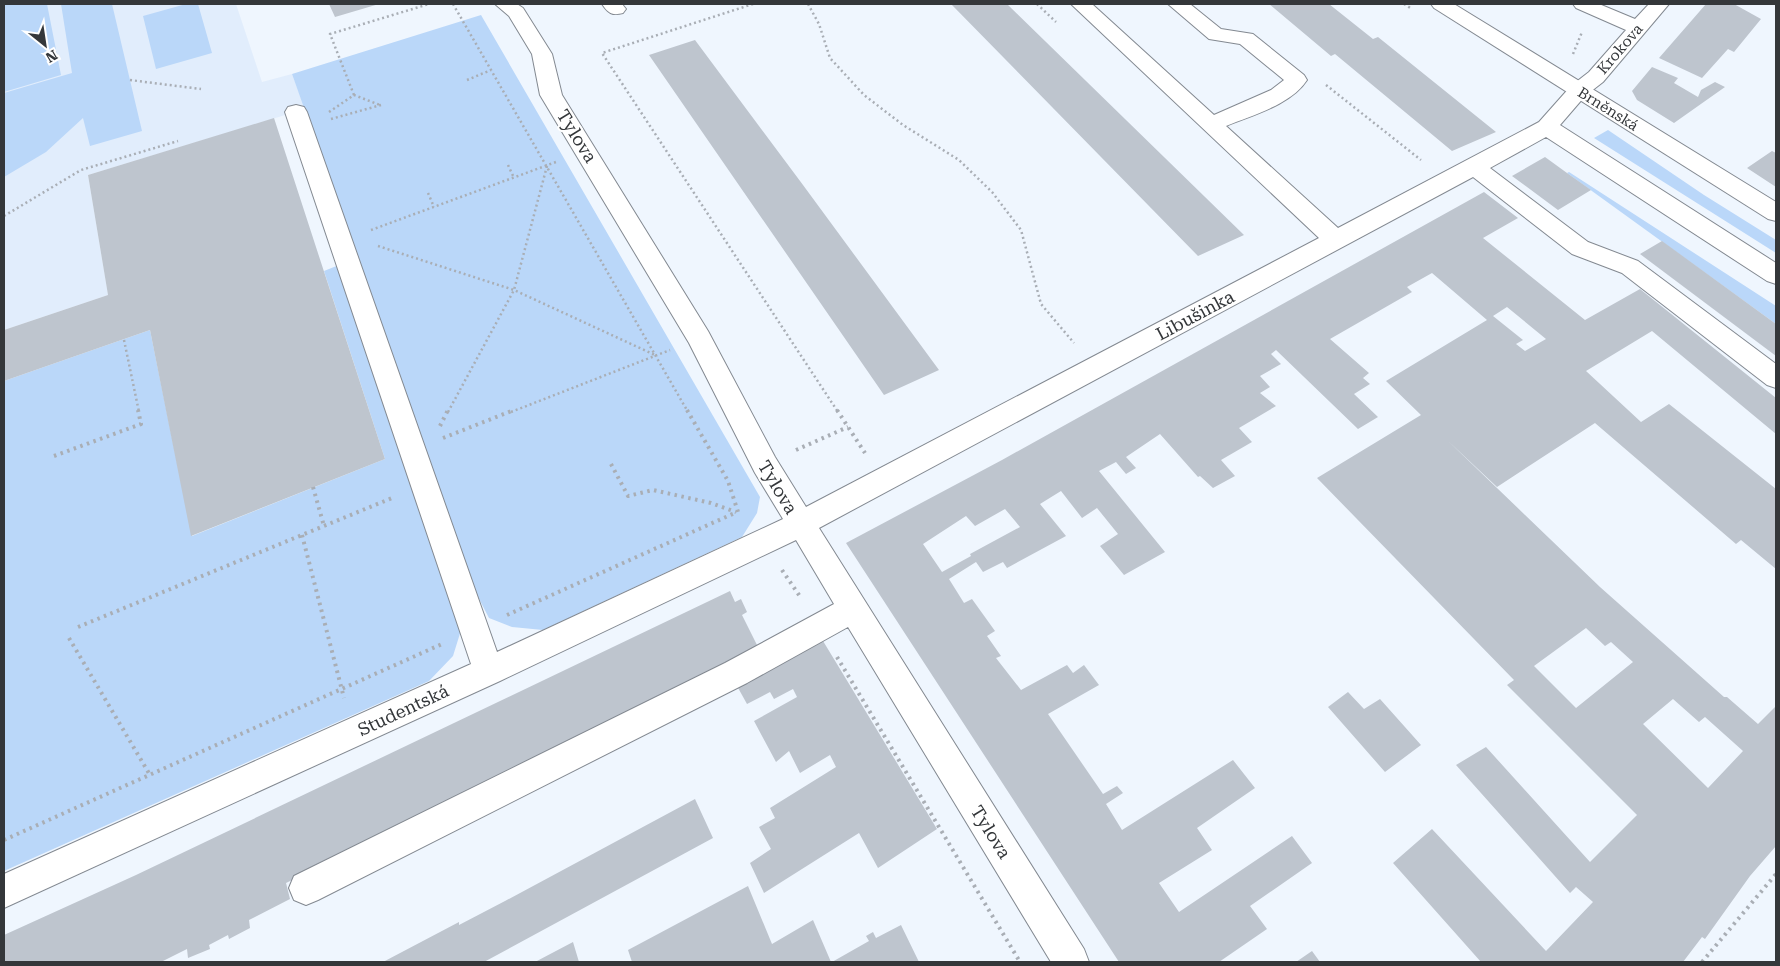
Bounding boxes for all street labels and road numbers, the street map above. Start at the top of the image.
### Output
street label: Krokova [1593,20,1647,78]
street label: Brněnská [1574,83,1642,135]
street label: Tylova [553,106,602,167]
street label: Libušinka [1152,285,1238,344]
street label: Tylova [754,456,802,518]
street label: Studentská [354,680,452,740]
street label: Tylova [967,802,1016,863]

